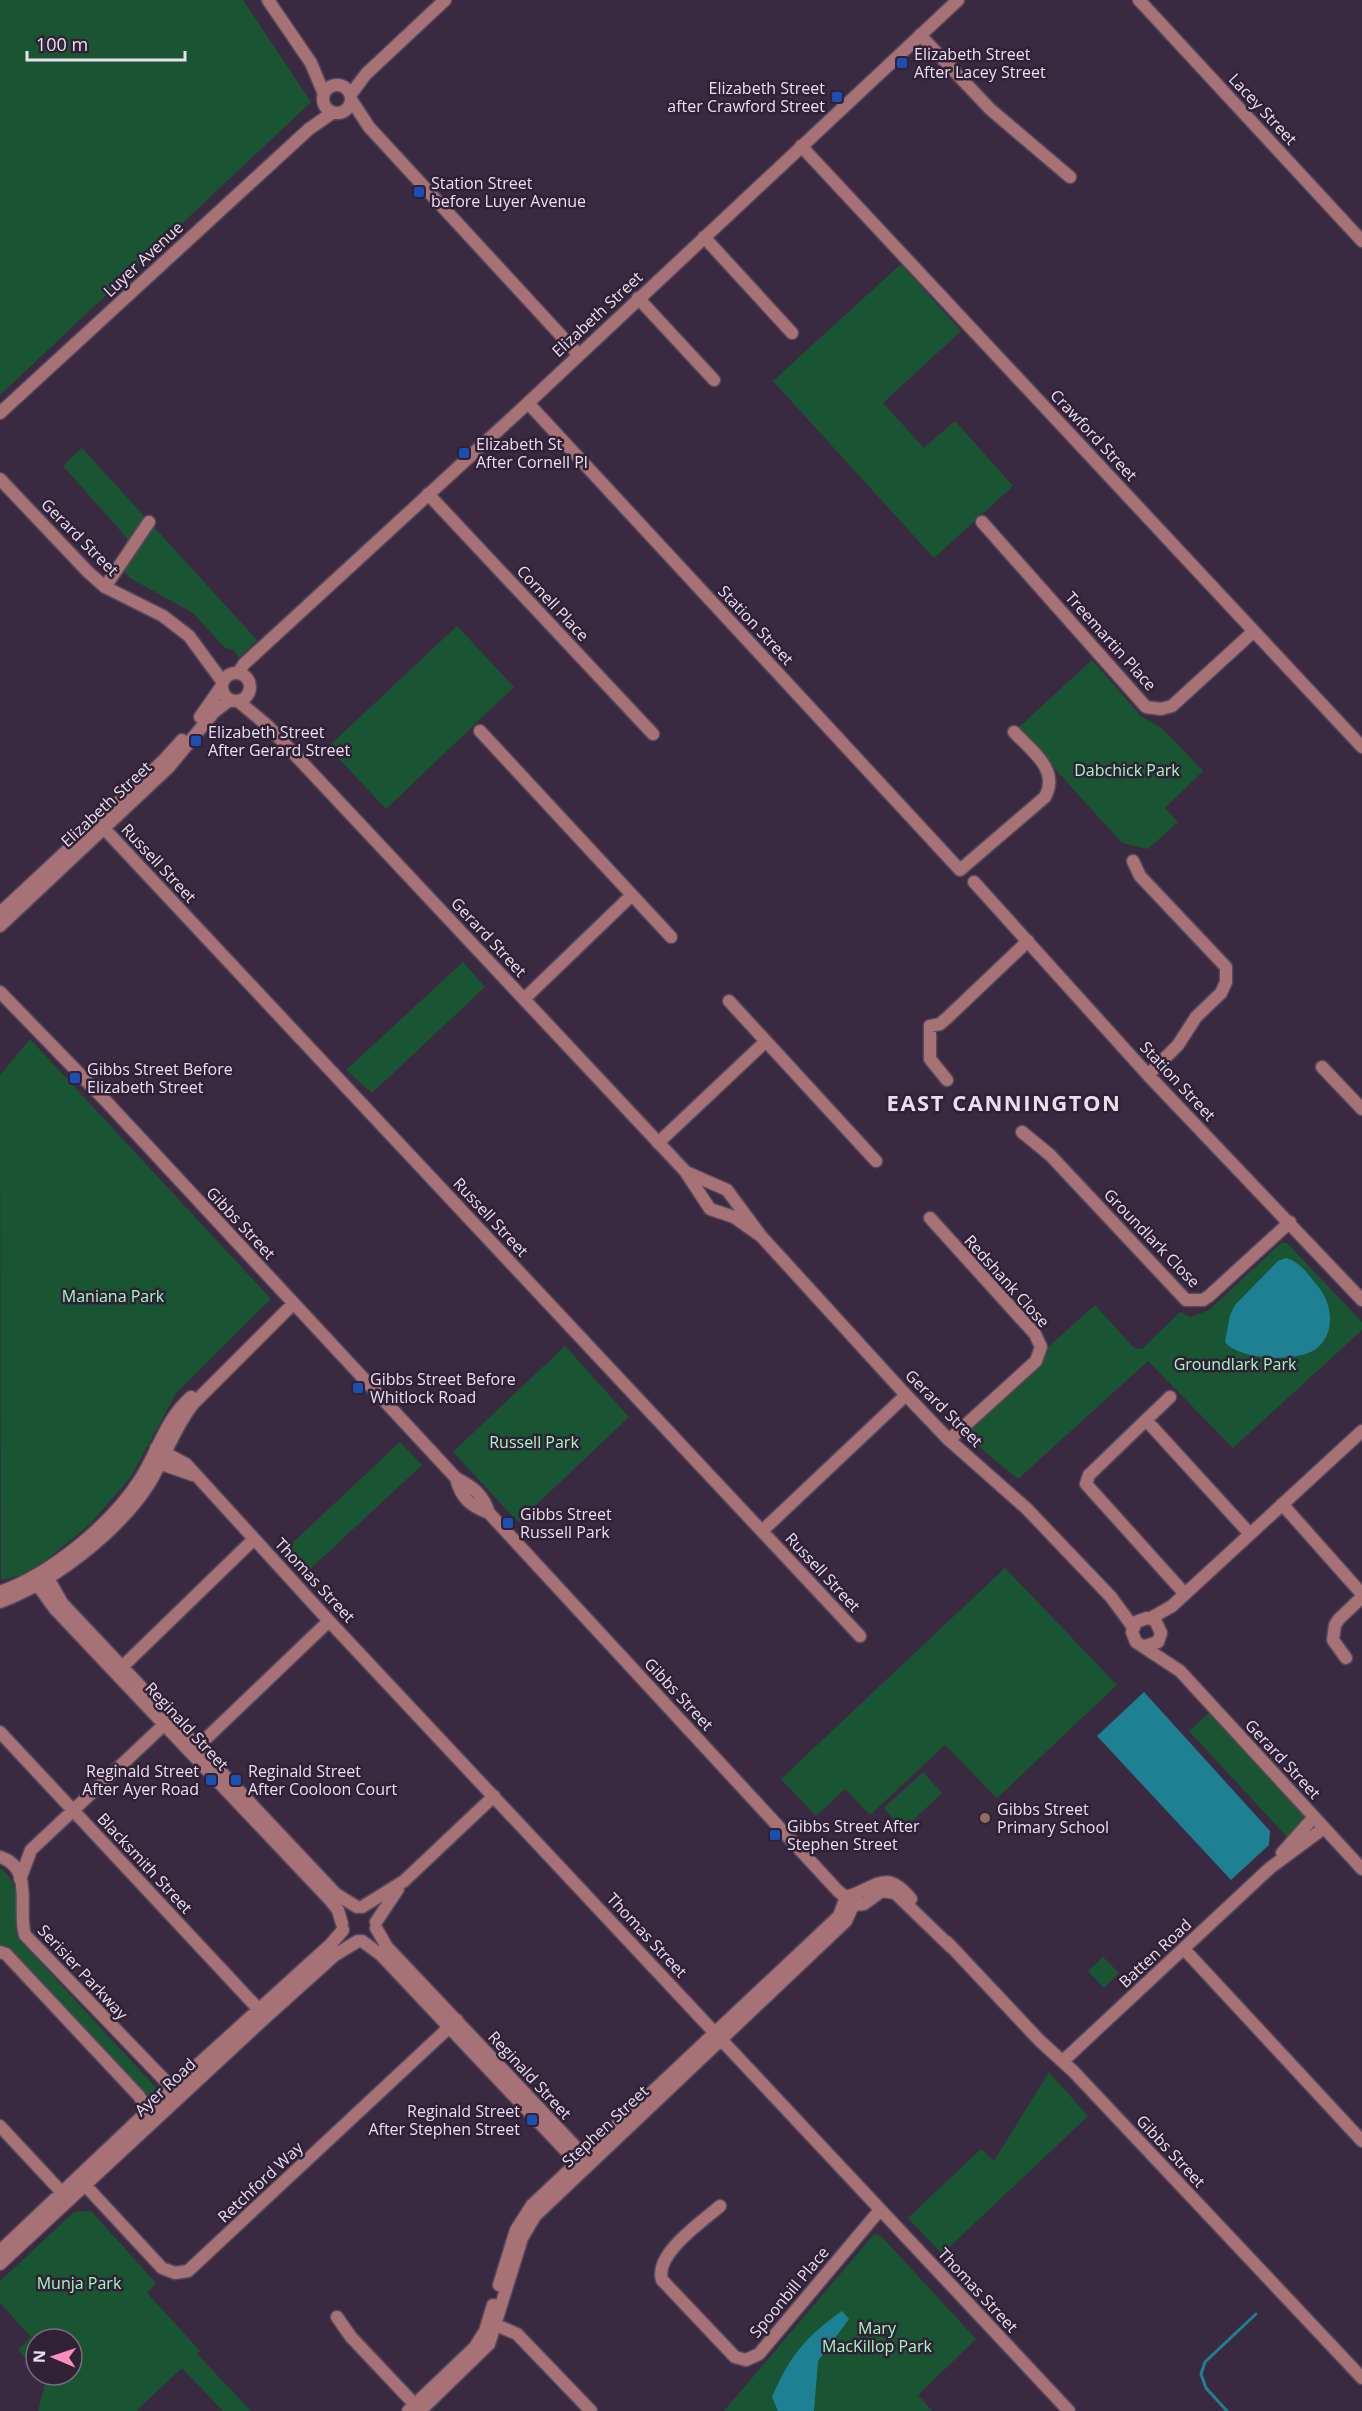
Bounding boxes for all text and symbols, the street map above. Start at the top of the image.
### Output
scale bar [27,24,184,62]
text: 100 m [36,32,88,56]
place label: Elizabeth Street After Lacey Street [914,43,1046,83]
marker: Elizabeth Street After Lacey Street [895,56,909,70]
street label: Lacey Street [1224,68,1302,150]
place label: Elizabeth Street after Crawford Street [667,77,825,117]
marker: Elizabeth Street after Crawford Street [830,90,844,104]
place label: Station Street before Luyer Avenue [431,172,586,212]
marker: Station Street before Luyer Avenue [412,185,426,199]
street label: Luyer Avenue [98,216,188,302]
street label: Elizabeth Street [547,266,647,362]
street label: Crawford Street [1046,384,1143,486]
place label: Elizabeth St After Cornell Pl [476,433,588,473]
marker: Elizabeth St After Cornell Pl [457,446,471,460]
street label: Gerard Street [36,493,124,581]
street label: Cornell Place [512,560,594,646]
street label: Station Street [713,580,799,670]
street label: Treemartin Place [1061,587,1161,695]
place label: Elizabeth Street After Gerard Street [208,721,350,761]
marker: Elizabeth Street After Gerard Street [189,734,203,748]
street label: Elizabeth Street [56,756,156,852]
park label: Dabchick Park [1074,759,1180,781]
street label: Russell Street [117,819,202,908]
street label: Gerard Street [446,892,532,982]
street label: Station Street [1135,1036,1221,1126]
place label: Gibbs Street Before Elizabeth Street [87,1058,233,1098]
marker: Gibbs Street Before Elizabeth Street [68,1071,82,1085]
district label: EAST CANNINGTON [887,1087,1121,1117]
street label: Russell Street [449,1173,534,1262]
street label: Gibbs Street [202,1182,281,1264]
street label: Groundlark Close [1099,1184,1205,1292]
street label: Redshank Close [959,1230,1055,1332]
park label: Maniana Park [62,1285,165,1307]
park label: Groundlark Park [1174,1353,1297,1375]
street label: Gerard Street [900,1364,988,1452]
place label: Gibbs Street Before Whitlock Road [370,1368,516,1408]
marker: Gibbs Street Before Whitlock Road [351,1381,365,1395]
park label: Russell Park [489,1431,579,1453]
place label: Gibbs Street Russell Park [520,1503,612,1543]
marker: Gibbs Street Russell Park [501,1516,515,1530]
street label: Russell Street [781,1528,866,1617]
street label: Thomas Street [270,1533,360,1627]
street label: Gibbs Street [640,1653,719,1735]
street label: Reginald Street [140,1677,234,1775]
street label: Gerard Street [1240,1714,1326,1804]
place label: Reginald Street After Ayer Road [82,1760,199,1800]
place label: Reginald Street After Cooloon Court [248,1760,398,1800]
marker: Reginald Street After Ayer Road [204,1773,218,1787]
marker: Reginald Street After Cooloon Court [229,1773,243,1787]
place label: Gibbs Street Primary School [997,1798,1109,1838]
street label: Blacksmith Street [93,1808,198,1918]
marker: Gibbs Street Primary School [978,1811,992,1825]
place label: Gibbs Street After Stephen Street [787,1815,920,1855]
marker: Gibbs Street After Stephen Street [768,1828,782,1842]
street label: Thomas Street [602,1888,692,1982]
street label: Batten Road [1114,1914,1196,1992]
street label: Serisier Parkway [33,1920,133,2025]
street label: Reginald Street [483,2026,577,2124]
street label: Ayer Road [130,2053,200,2121]
street label: Stephen Street [557,2080,653,2172]
place label: Reginald Street After Stephen Street [368,2100,520,2140]
street label: Gibbs Street [1132,2110,1211,2192]
marker: Reginald Street After Stephen Street [525,2113,539,2127]
street label: Retchford Way [213,2136,308,2227]
street label: Spoonbill Place [744,2242,834,2342]
street label: Thomas Street [933,2243,1023,2337]
park label: Munja Park [37,2272,122,2294]
park label: Mary MacKillop Park [822,2317,933,2357]
north arrow [24,2327,84,2387]
text: N [28,2350,50,2363]

